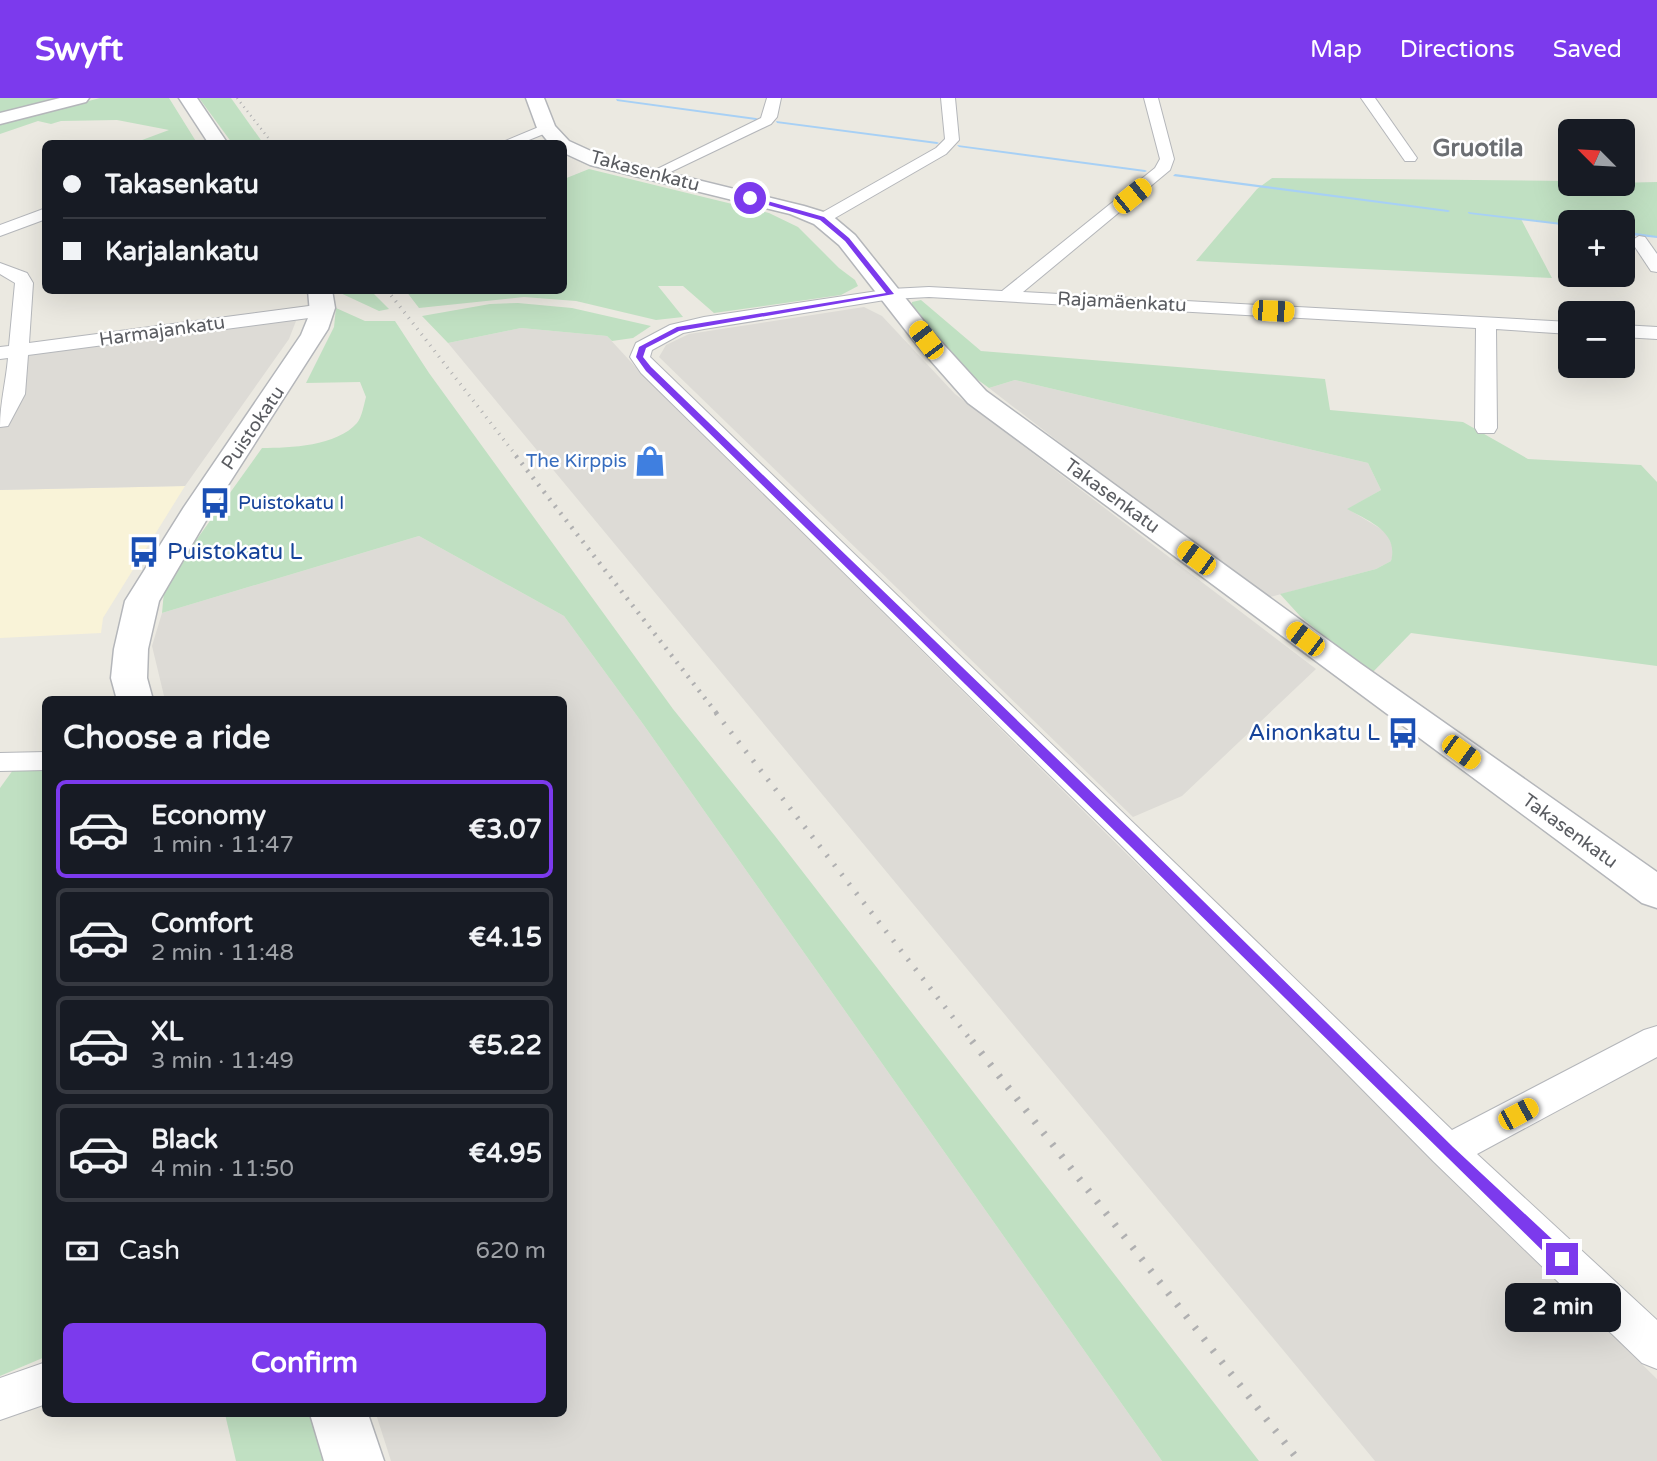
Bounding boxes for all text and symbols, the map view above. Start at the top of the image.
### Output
text: Swyft [35,30,123,69]
text: Map [1310,35,1362,64]
text: Directions [1400,35,1515,64]
text: Saved [1553,35,1622,64]
north arrow [1558,119,1634,196]
map controls [1558,119,1635,378]
district label: Gruotila [1432,134,1524,163]
street label: Takasenkatu [588,146,702,196]
text: Takasenkatu [105,169,259,200]
car [1110,175,1155,217]
route start [734,182,766,214]
button: + [1558,210,1635,287]
text: Karjalankatu [105,236,259,267]
street label: Rajamäenkatu [1057,288,1187,316]
car [1252,299,1295,323]
button: − [1558,301,1635,378]
street label: Harmajankatu [98,311,226,351]
car [905,317,948,363]
street label: Puistokatu [217,382,289,474]
shop icon: The Kirppis [633,444,667,478]
place label: The Kirppis [526,450,627,472]
street label: Takasenkatu [1060,454,1164,538]
bus stop icon: Puistokatu I [198,486,232,520]
place label: Puistokatu I [238,492,344,514]
bus stop icon: Puistokatu L [127,535,161,569]
car [1173,537,1220,579]
place label: Puistokatu L [167,538,303,566]
car [1282,618,1329,660]
bus stop icon: Ainonkatu L [1386,716,1420,750]
text: Choose a ride [63,719,270,757]
place label: Ainonkatu L [1248,719,1380,747]
car [1438,731,1485,773]
street label: Takasenkatu [1518,789,1622,873]
icon: car [67,798,130,861]
text: Economy [151,800,266,831]
text: €3.07 [469,814,542,845]
text: 1 min · 11:47 [151,831,294,859]
icon: car [67,906,130,969]
text: Comfort [151,908,253,939]
text: €4.15 [469,922,542,953]
text: 2 min · 11:48 [151,939,294,967]
icon: car [67,1014,130,1077]
text: XL [151,1016,183,1047]
text: €5.22 [469,1030,542,1061]
text: 3 min · 11:49 [151,1047,294,1075]
car [1495,1095,1542,1133]
icon: car [67,1122,130,1185]
text: Black [151,1124,218,1155]
text: €4.95 [469,1138,542,1169]
text: 4 min · 11:50 [151,1155,294,1183]
icon: cash [63,1232,101,1270]
text: Cash [119,1235,180,1266]
text: 620 m [476,1237,546,1265]
route end [1546,1243,1578,1275]
callout: 2 min [1504,1284,1620,1332]
text: 2 min [1532,1293,1594,1321]
button: Confirm [63,1323,546,1403]

